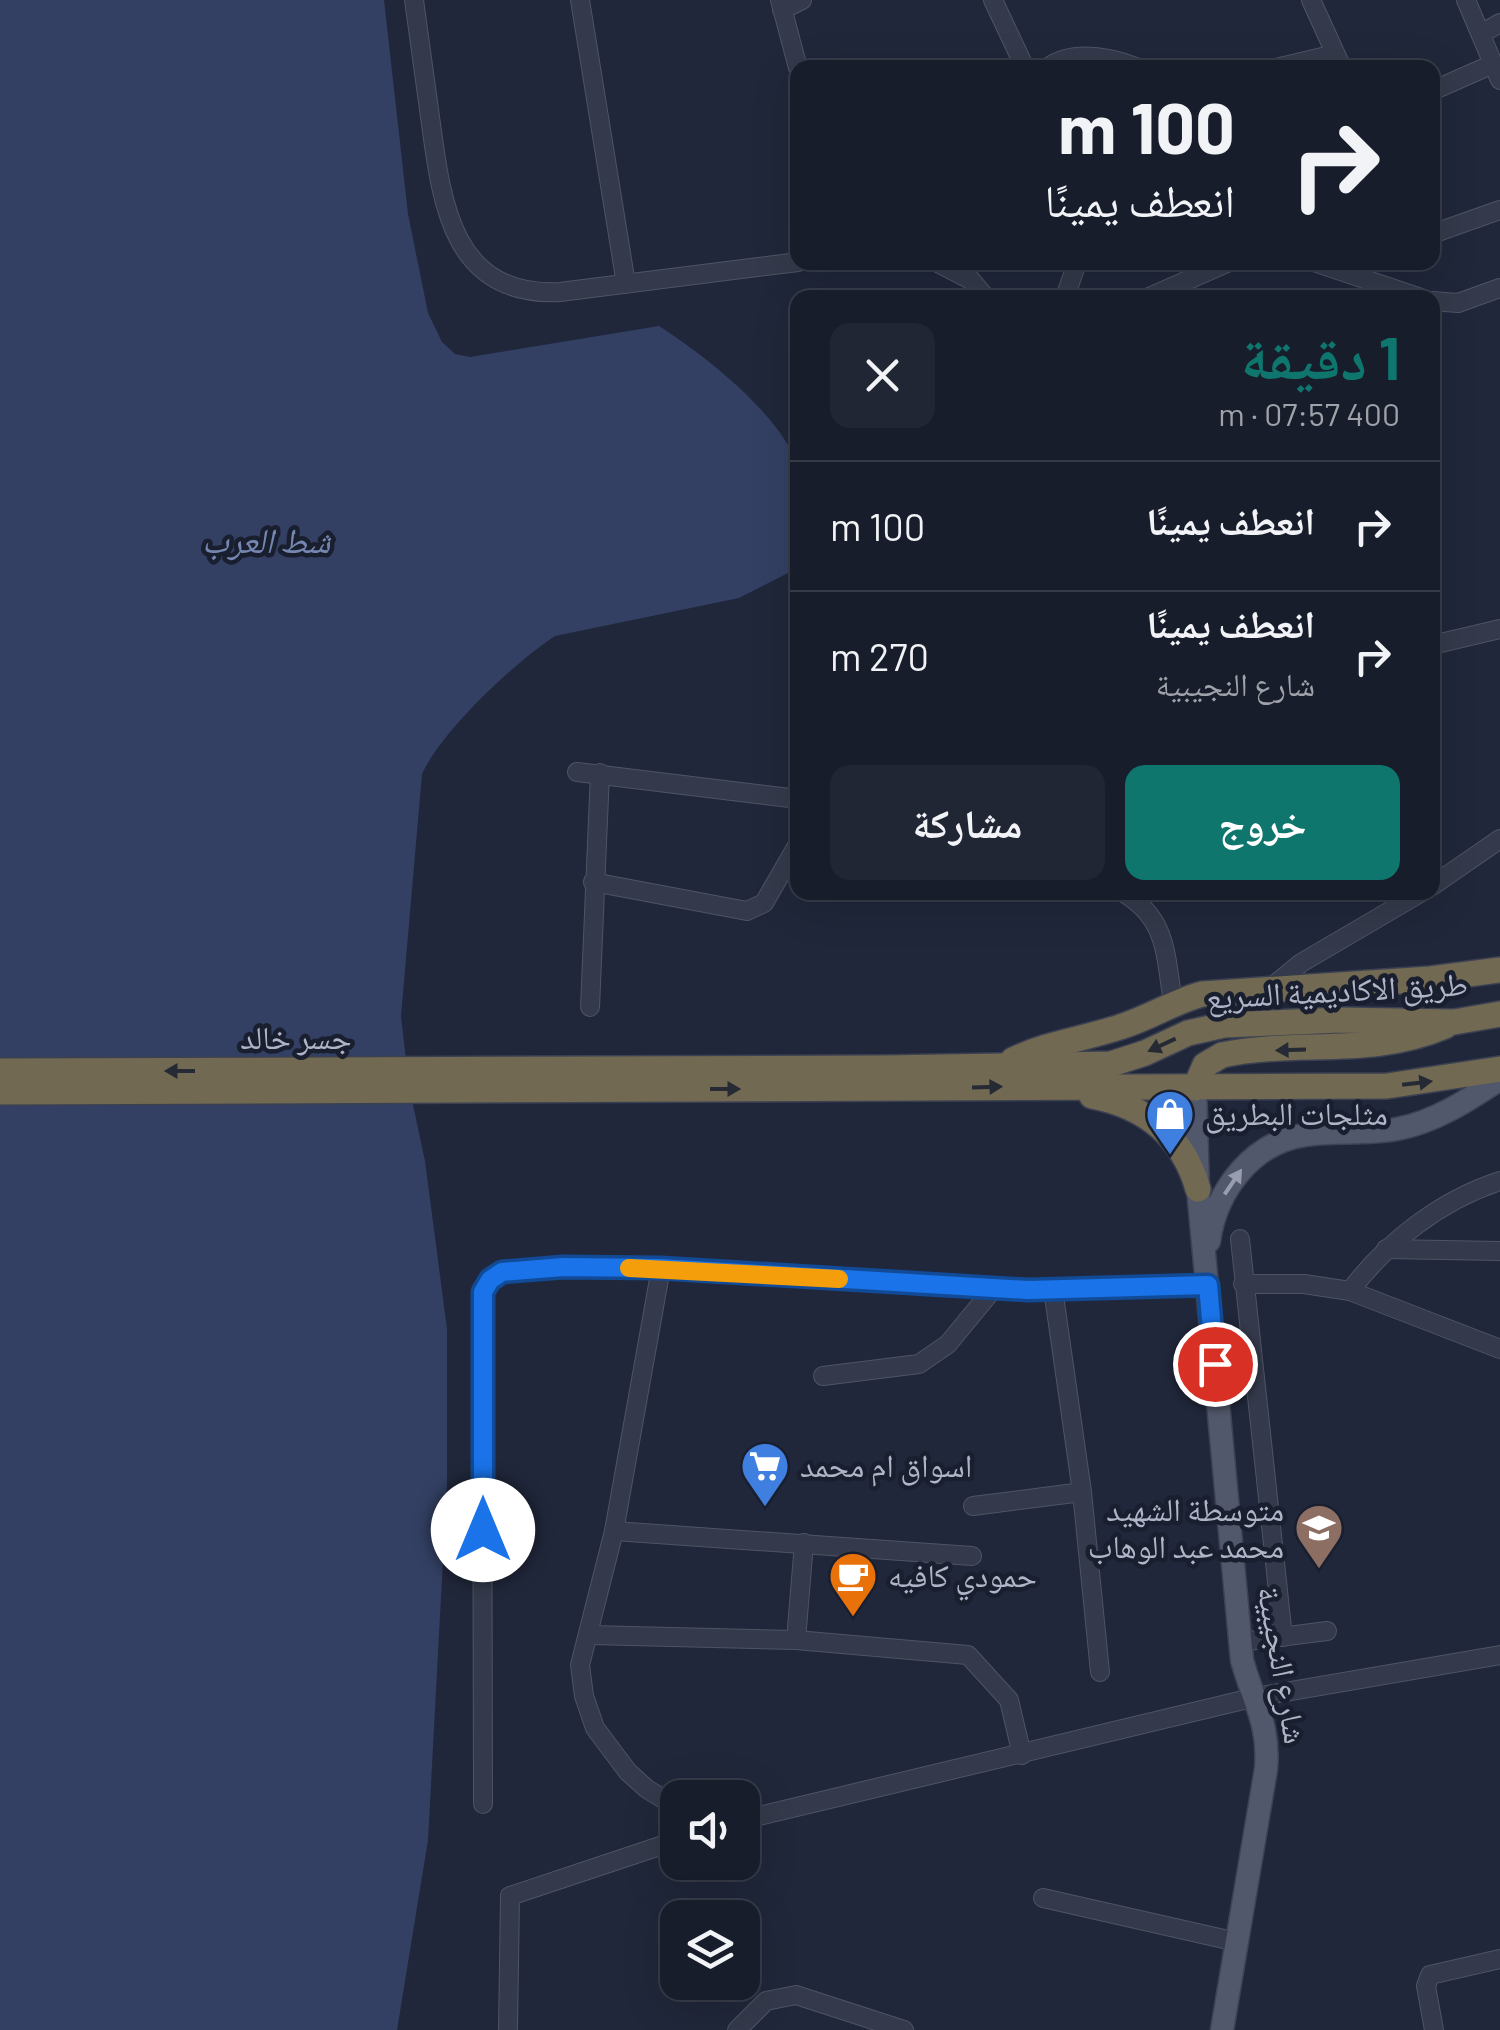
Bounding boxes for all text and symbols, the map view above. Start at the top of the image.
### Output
text: 100 m [1058,84,1235,168]
icon: right [1270,100,1400,230]
text: انعطف يمينًا [1044,172,1235,226]
text: 1 دقيقة [1241,320,1400,392]
button: close [830,323,935,428]
text: 400 m · 07:57 [1218,394,1400,432]
text: انعطف يمينًا [1146,497,1315,543]
icon: right [1345,499,1400,554]
text: 100 m [830,503,925,549]
water label: شط العرب [202,518,332,561]
text: انعطف يمينًا [1146,600,1315,646]
icon: right [1345,629,1400,684]
text: 270 m [830,633,929,679]
text: شارع النجيبية [1156,664,1315,702]
button: مشاركة [830,765,1105,880]
button: خروج [1125,765,1400,880]
street label: طريق الاكاديمية السريع [1205,963,1469,1018]
street label: جسر خالد [240,1017,352,1056]
one-way arrow [1147,1037,1176,1054]
one-way arrow [1274,1043,1306,1059]
one-way arrow [163,1063,195,1079]
one-way arrow [1401,1075,1433,1091]
one-way arrow [971,1078,1003,1094]
one-way arrow [709,1081,741,1097]
shop icon: مثلجات البطريق [1144,1088,1196,1156]
place label: مثلجات البطريق [1205,1093,1388,1134]
one-way arrow [1223,1169,1242,1196]
pin [1173,1322,1258,1407]
icon: arrive [1188,1337,1243,1392]
supermarket icon: اسواق ام محمد [739,1440,791,1508]
place label: اسواق ام محمد [800,1445,972,1487]
position arrow [431,1478,535,1582]
place label: متوسطة الشهيد محمد عبد الوهاب [1088,1489,1284,1565]
school or university icon: متوسطة الشهيد محمد عبد الوهاب [1293,1502,1345,1570]
cafe icon: حمودي كافيه [827,1550,879,1618]
place label: حمودي كافيه [888,1555,1037,1601]
street label: شارع النجيبية [1248,1583,1316,1747]
map controls [660,1780,760,2000]
button: sound [660,1780,760,1880]
button: layers [660,1900,760,2000]

